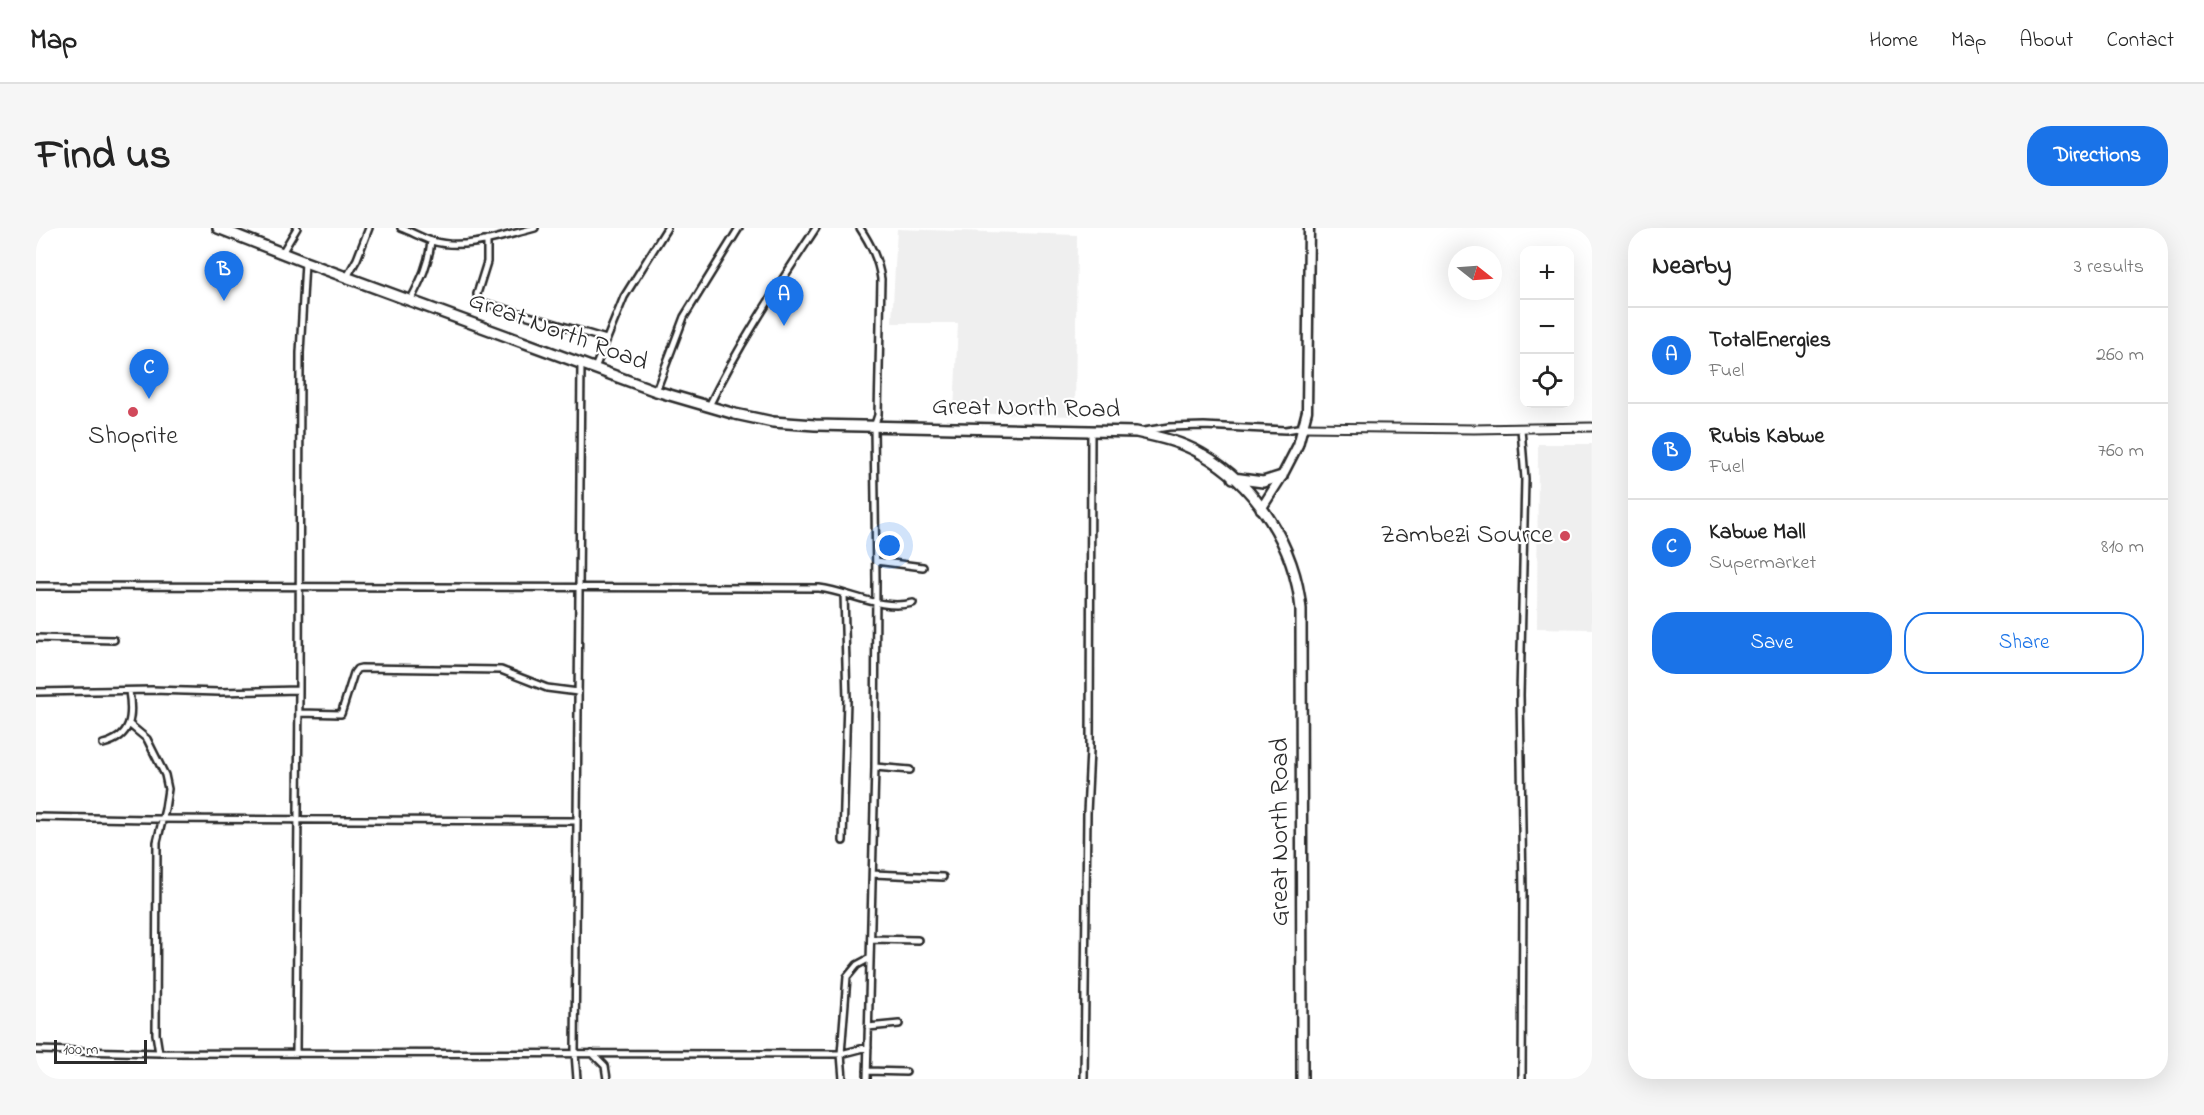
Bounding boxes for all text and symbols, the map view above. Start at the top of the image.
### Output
text: Map [30,21,77,62]
text: Home [1869,26,1918,56]
text: Map [1951,26,1986,56]
text: About [2019,26,2073,56]
text: Contact [2106,26,2174,56]
text: Find us [36,126,171,187]
button: Directions [2027,126,2168,186]
north arrow [1448,246,1502,300]
map controls [1520,246,1574,408]
button: + [1520,246,1574,300]
text: Nearby [1652,248,1731,286]
pin: B [204,251,243,301]
text: 3 results [2074,253,2144,282]
pin: A [764,276,804,326]
street label: Great North Road [463,282,653,382]
button: − [1520,300,1574,354]
text: TotalEnergies [1709,325,1831,357]
text: A [1665,341,1678,370]
text: 260 m [2096,341,2144,370]
pin: C [130,350,168,399]
button: locate [1520,354,1574,408]
text: Fuel [1709,357,1744,386]
street label: Great North Road [931,388,1121,430]
marker: Shoprite [126,405,140,419]
place label: Shoprite [88,418,178,456]
text: Rubis Kabwe [1709,421,1824,453]
text: B [1665,437,1678,466]
text: 760 m [2098,437,2144,466]
text: Fuel [1709,453,1744,482]
place label: Zambezi Source [1380,517,1553,555]
text: Kabwe Mall [1709,517,1806,549]
marker: Zambezi Source [1558,529,1572,543]
your location [875,531,904,560]
text: C [1666,533,1677,562]
text: 810 m [2101,533,2144,562]
text: Supermarket [1709,549,1816,578]
button: Save [1652,612,1892,674]
button: Share [1904,612,2144,674]
street label: Great North Road [1262,737,1300,926]
scale bar [54,1037,147,1064]
text: 100 m [63,1038,98,1062]

